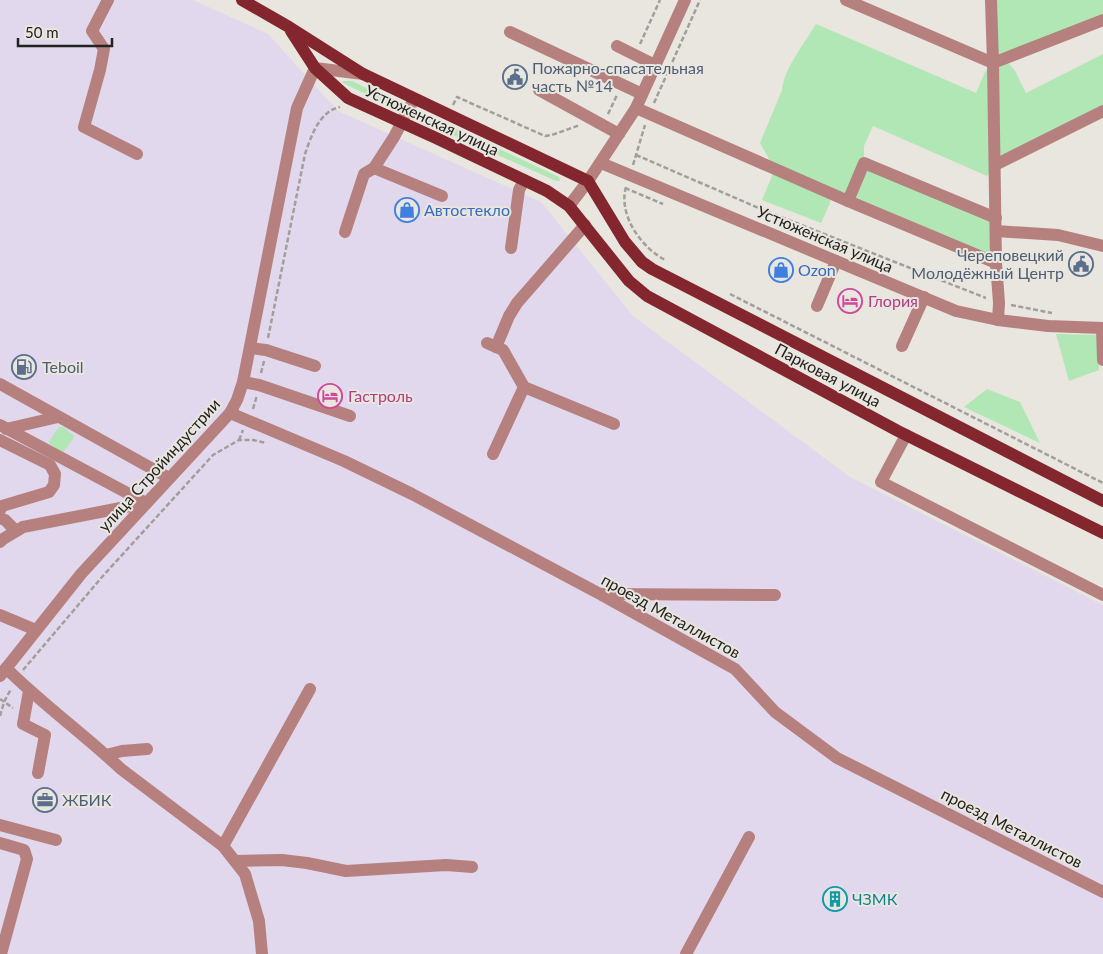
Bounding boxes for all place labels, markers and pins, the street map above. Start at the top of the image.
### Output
place label: Пожарно-спасательная часть №14 [532,58,704,95]
public building icon: Пожарно-спасательная часть №14 [502,64,528,90]
shop icon: Автостекло [394,197,420,223]
place label: Автостекло [424,200,510,219]
place label: Череповецкий Молодёжный Центр [911,245,1064,282]
public building icon: Череповецкий Молодёжный Центр [1068,251,1094,277]
shop icon: Ozon [768,257,794,283]
place label: Ozon [798,260,836,279]
hotel icon: Глория [837,288,863,314]
place label: Глория [868,291,918,310]
fuel station icon: Teboil [11,354,37,380]
place label: Teboil [42,357,84,376]
hotel icon: Гастроль [317,383,343,409]
place label: Гастроль [348,386,413,405]
office icon: ЖБИК [32,787,58,813]
place label: ЖБИК [62,790,112,809]
building icon: ЧЗМК [822,886,848,912]
place label: ЧЗМК [852,889,898,908]

